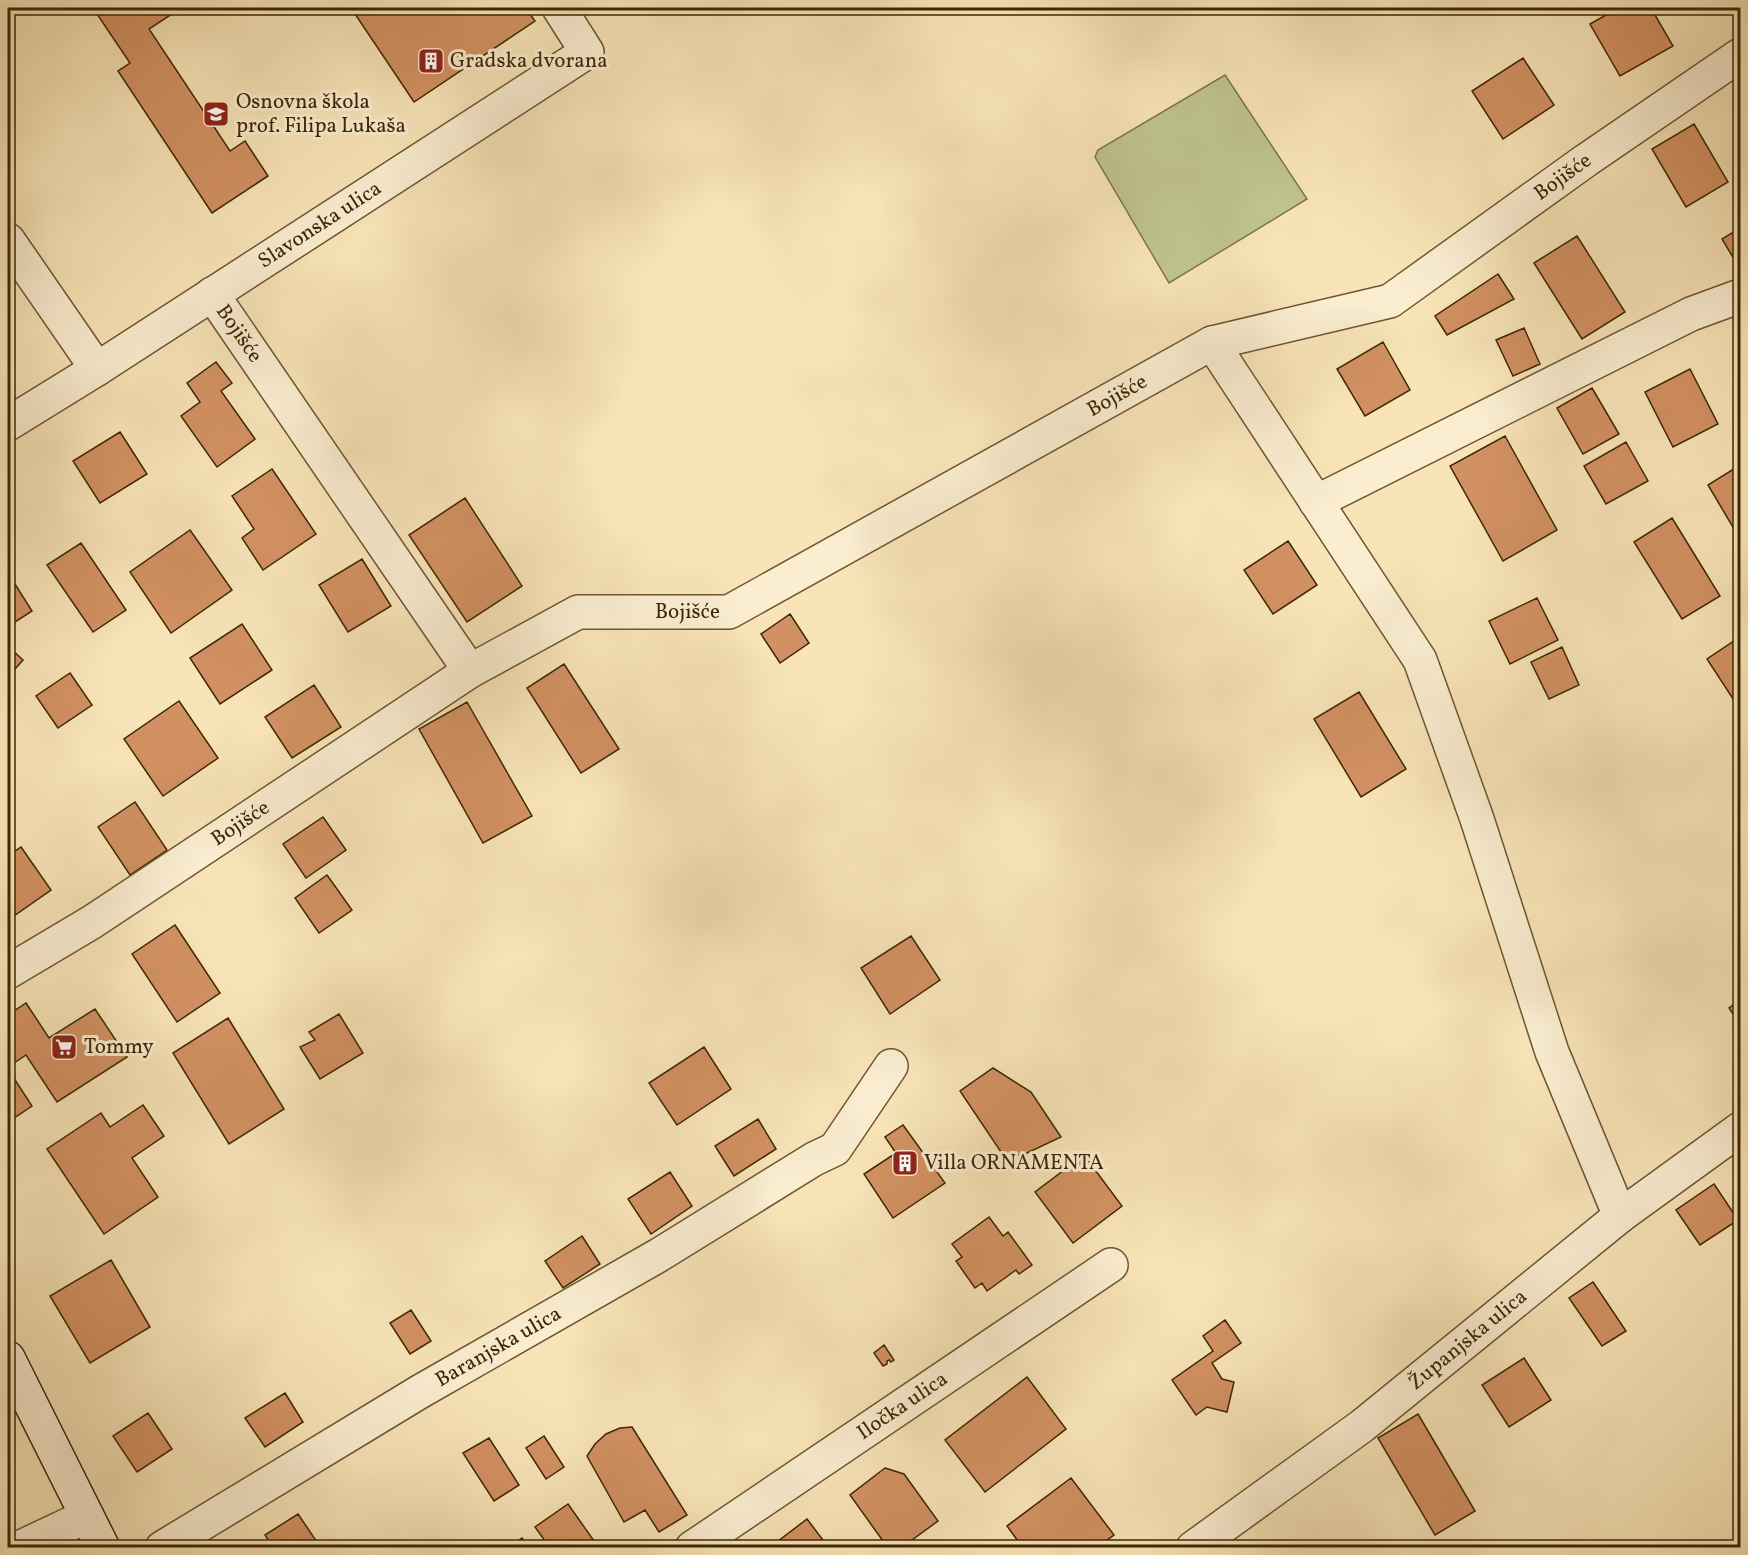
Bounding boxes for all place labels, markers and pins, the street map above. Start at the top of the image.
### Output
building icon: Gradska dvorana [416,46,446,76]
place label: Gradska dvorana [450,47,608,76]
place label: Osnovna škola prof. Filipa Lukaša [236,88,406,141]
school or university icon: Osnovna škola prof. Filipa Lukaša [201,99,231,129]
supermarket icon: Tommy [49,1032,79,1062]
place label: Tommy [84,1033,154,1062]
building icon: Villa ORNAMENTA [890,1148,920,1178]
place label: Villa ORNAMENTA [924,1149,1104,1178]

